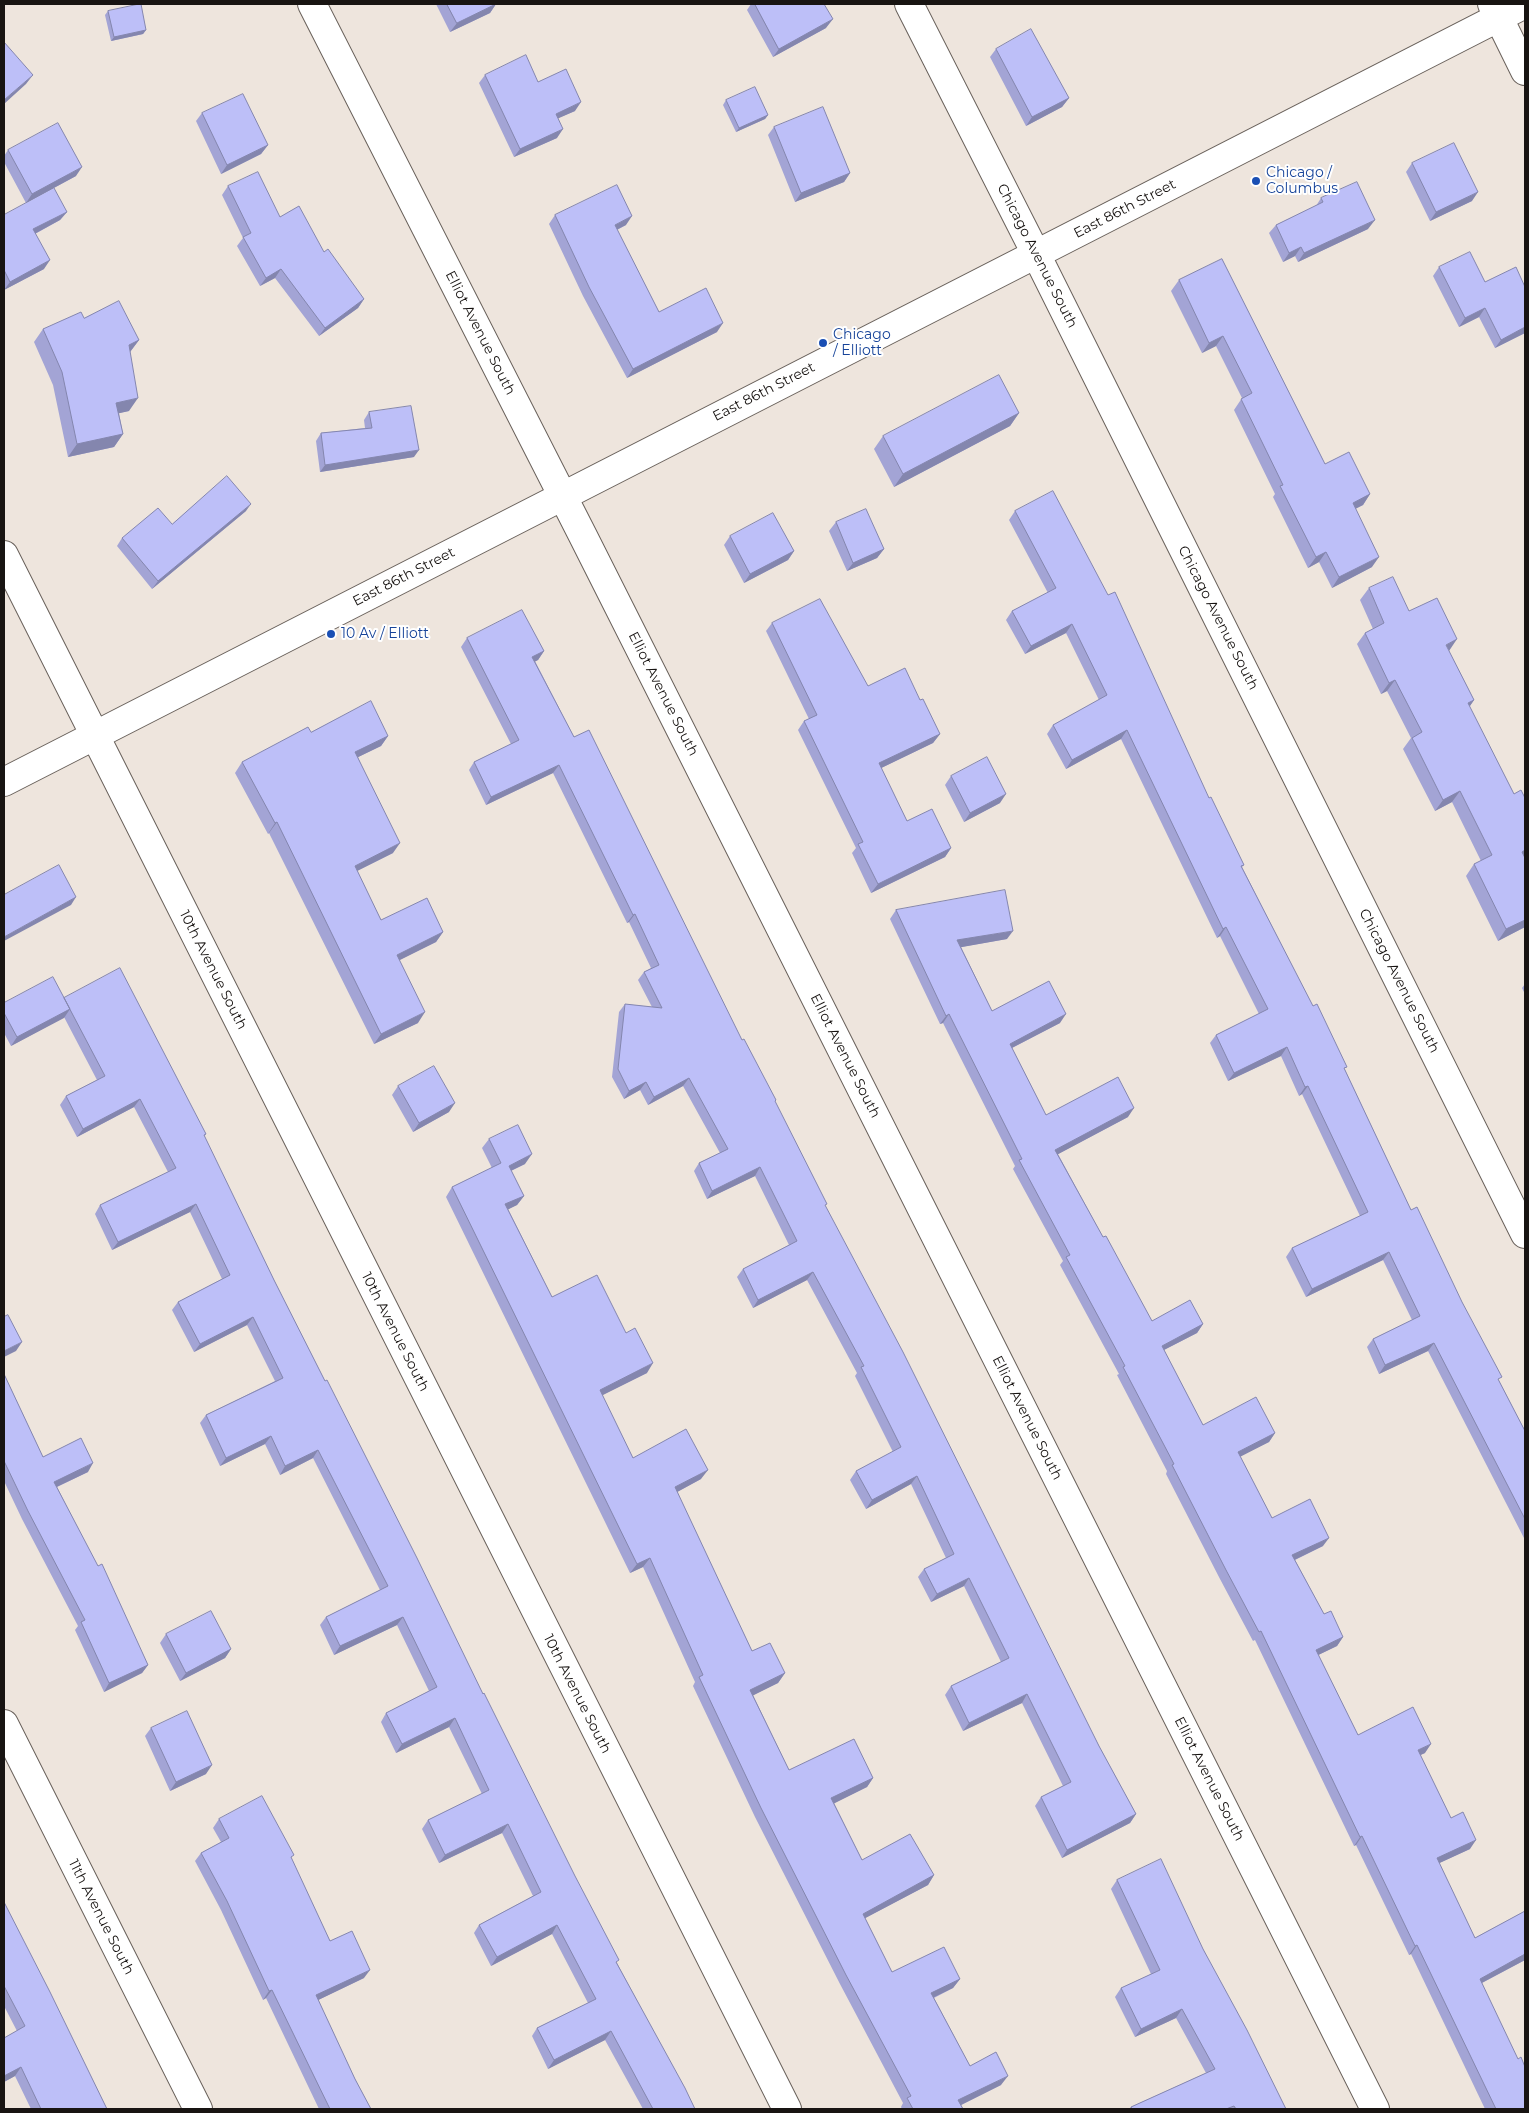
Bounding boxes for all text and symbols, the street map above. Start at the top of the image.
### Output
place label: Chicago / Columbus [1266,165,1338,198]
marker: Chicago / Columbus [1250,175,1262,187]
street label: East 86th Street [1071,176,1179,242]
street label: Chicago Avenue South [993,181,1081,331]
street label: Elliot Avenue South [441,268,519,398]
place label: Chicago / Elliott [833,327,891,360]
marker: Chicago / Elliott [817,337,829,349]
street label: East 86th Street [710,359,818,425]
street label: Chicago Avenue South [1174,543,1262,693]
street label: East 86th Street [350,544,458,610]
place label: 10 Av / Elliott [341,626,429,642]
marker: 10 Av / Elliott [325,628,337,640]
street label: Elliot Avenue South [624,629,702,759]
street label: Chicago Avenue South [1355,906,1443,1056]
street label: 10th Avenue South [176,908,250,1032]
street label: Elliot Avenue South [806,991,884,1121]
street label: 10th Avenue South [358,1270,432,1394]
street label: Elliot Avenue South [988,1353,1066,1483]
street label: 10th Avenue South [540,1632,614,1756]
street label: Elliot Avenue South [1170,1714,1248,1844]
street label: 11th Avenue South [65,1856,137,1978]

